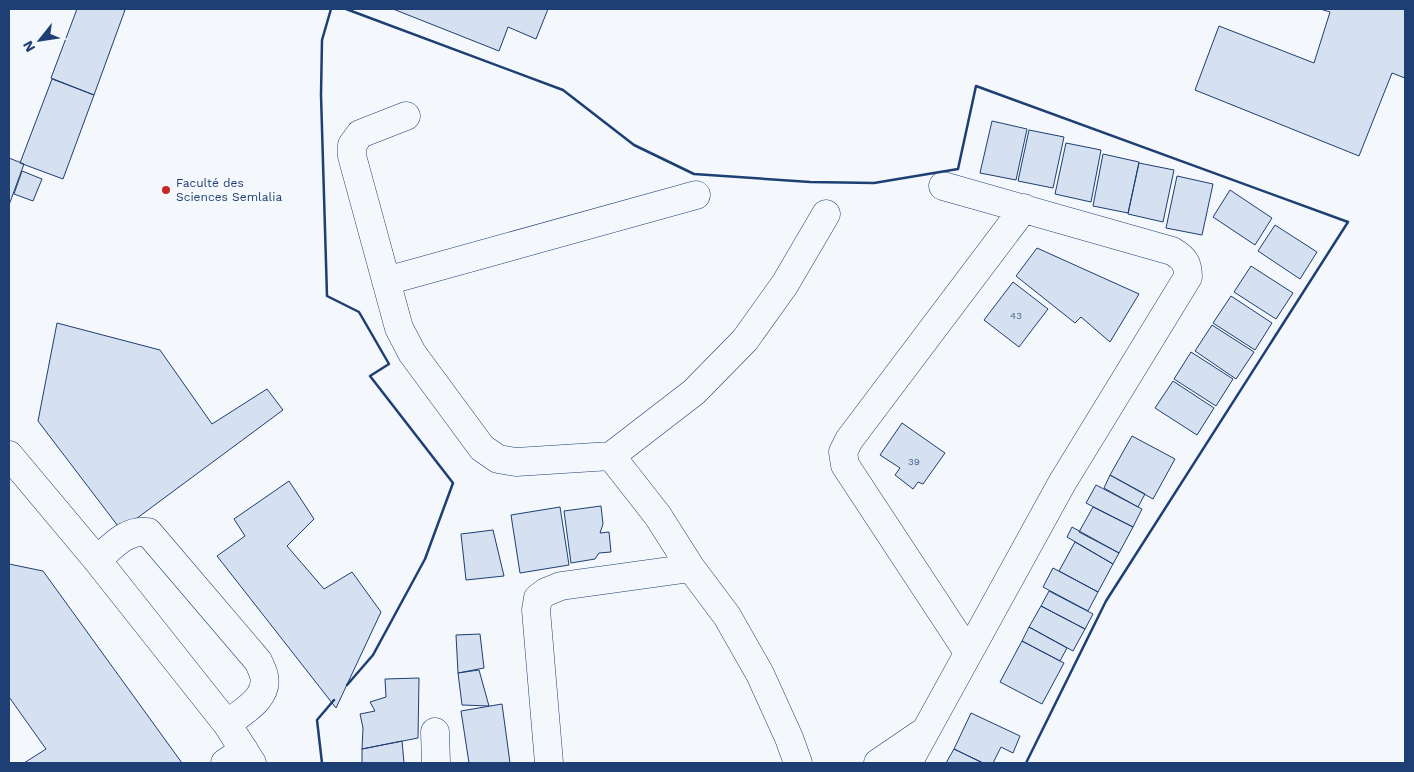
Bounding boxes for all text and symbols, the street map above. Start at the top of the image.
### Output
north arrow [15,15,65,65]
text: N [19,38,38,55]
place label: Faculté des Sciences Semlalia [176,176,282,204]
marker: Faculté des Sciences Semlalia [160,184,172,196]
house number: 43 [1010,310,1022,321]
house number: 39 [908,456,920,467]

